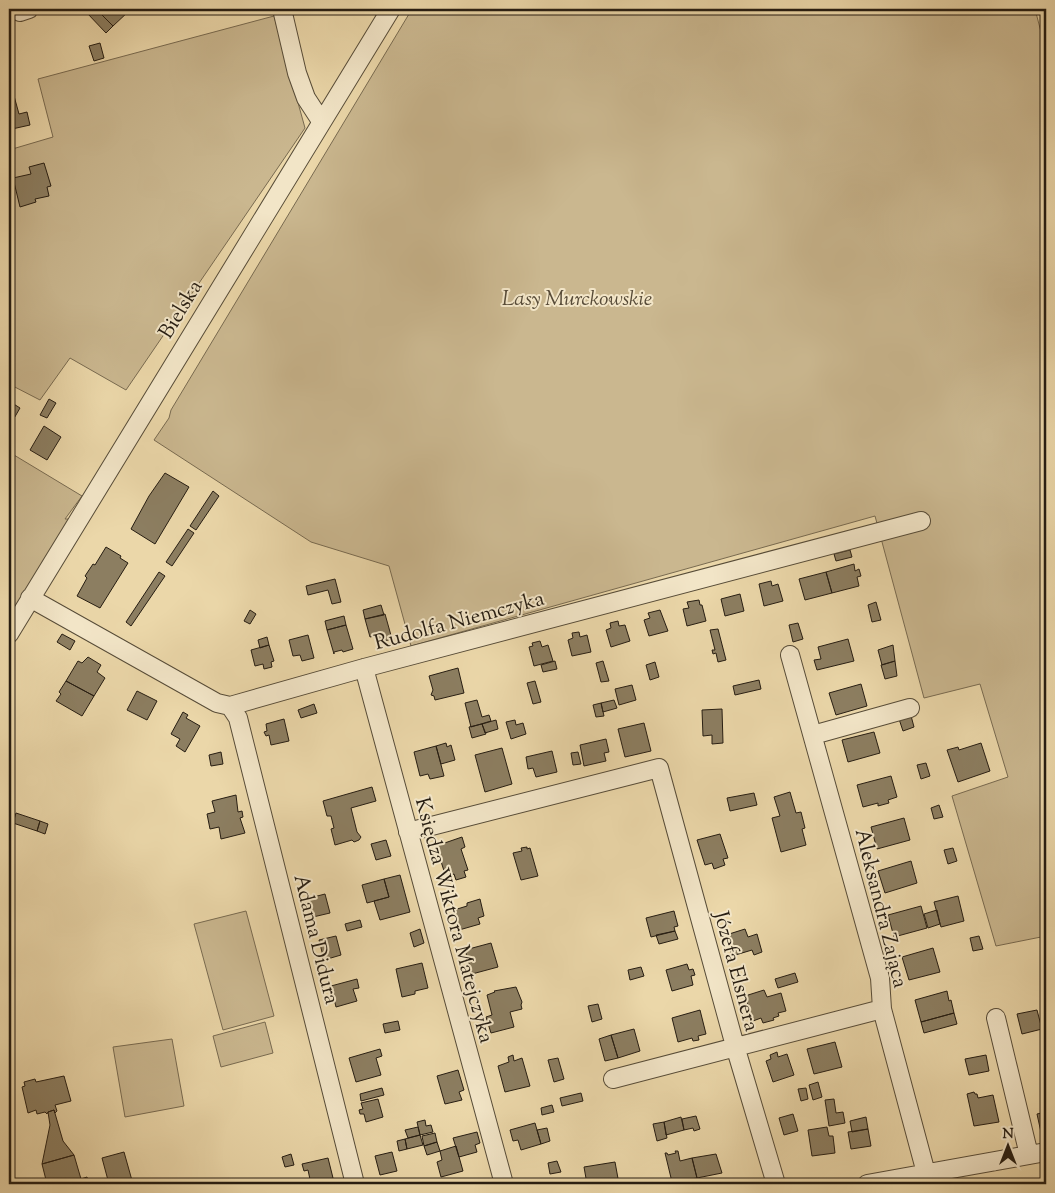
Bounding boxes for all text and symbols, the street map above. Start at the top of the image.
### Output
street label: Bielska [152,275,211,345]
park label: Lasy Murckowskie [502,285,652,315]
street label: Rudolfa Niemczyka [371,585,548,659]
street label: Księdza Wiktora Matejczyka [406,794,500,1047]
street label: Aleksandra Zająca [846,826,914,992]
street label: Adama Didura [284,871,346,1008]
street label: Józefa Elsnera [704,907,766,1035]
north arrow [982,1120,1032,1170]
text: N [1002,1125,1014,1145]

